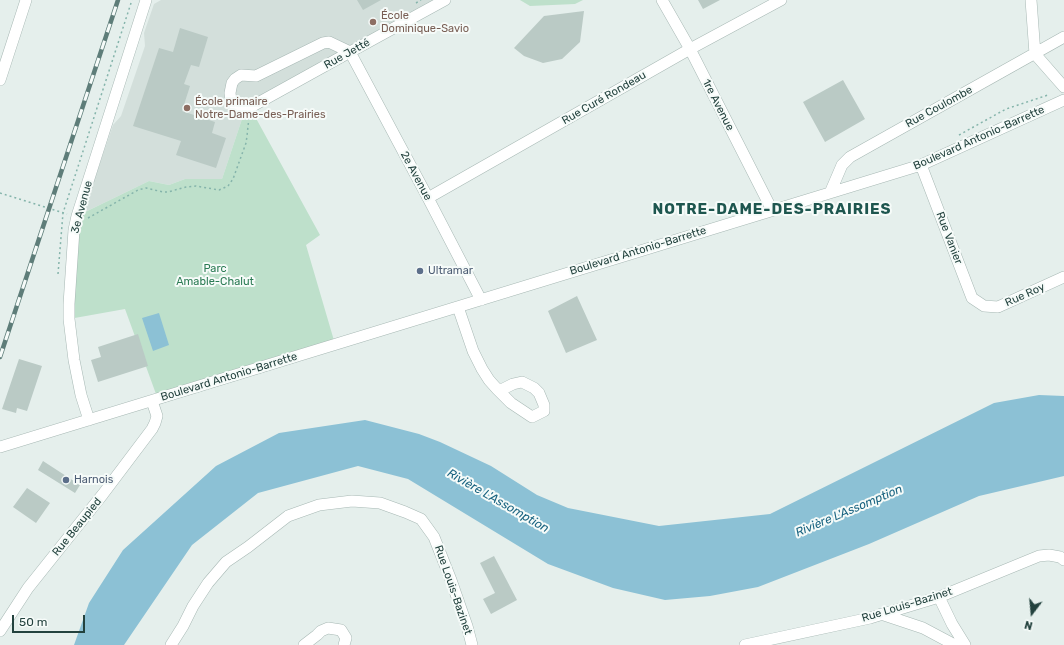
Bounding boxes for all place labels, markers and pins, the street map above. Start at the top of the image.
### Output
place label: École Dominique-Savio [381,9,469,35]
marker: École Dominique-Savio [368,17,378,27]
place label: École primaire Notre-Dame-des-Prairies [195,95,326,121]
marker: École primaire Notre-Dame-des-Prairies [182,103,192,113]
place label: Ultramar [428,264,473,278]
marker: Ultramar [415,266,425,276]
place label: Harnois [74,473,113,487]
marker: Harnois [61,475,71,485]

